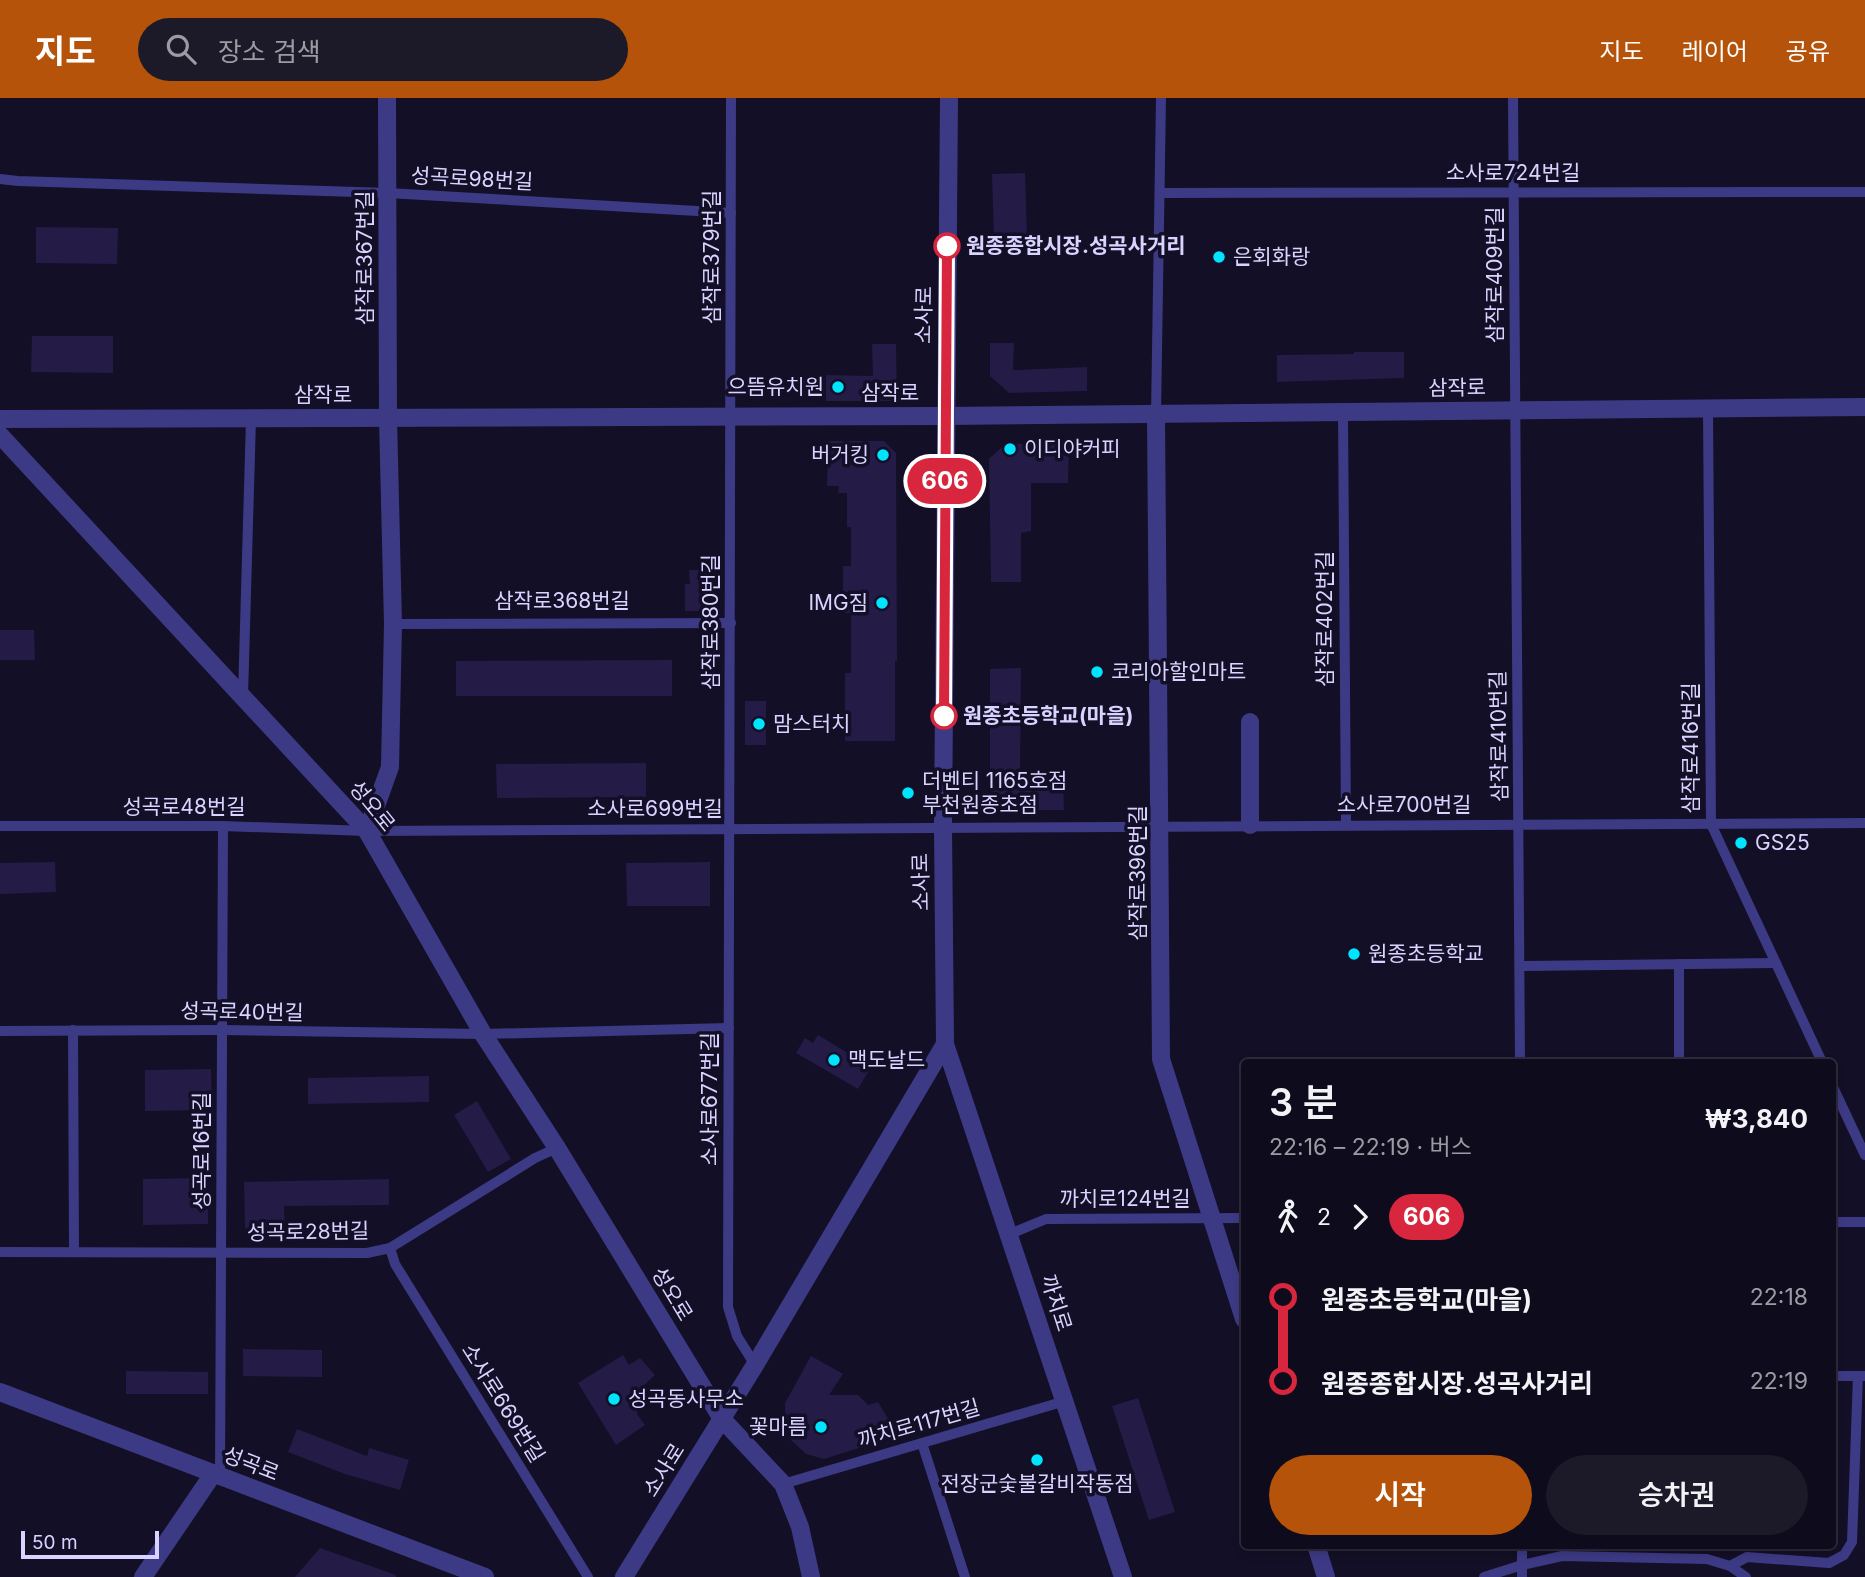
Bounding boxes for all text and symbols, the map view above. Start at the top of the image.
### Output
search box [138,18,628,81]
icon: search [162,30,200,68]
text: 지도 [35,31,96,71]
text: 장소 검색 [218,36,321,67]
text: 지도 [1599,37,1644,66]
text: 레이어 [1682,37,1748,66]
text: 공유 [1786,37,1830,66]
street label: 소사로724번길 [1446,160,1580,185]
street label: 성곡로98번길 [410,163,534,194]
street label: 삼작로379번길 [699,190,724,324]
street label: 삼작로367번길 [352,191,377,325]
street label: 삼작로409번길 [1482,207,1507,343]
marker: 원종종합시장.성곡사거리 [934,233,960,259]
place label: 원종종합시장.성곡사거리 [966,233,1186,258]
place label: 은회화랑 [1233,244,1310,269]
marker: 은회화랑 [1211,249,1227,265]
street label: 소사로 [910,286,937,344]
place label: 으뜸유치원 [727,374,824,399]
street label: 삼작로 [1428,374,1486,401]
marker: 으뜸유치원 [830,379,846,395]
street label: 삼작로 [861,380,919,405]
street label: 삼작로 [294,382,352,407]
place label: 이디야커피 [1024,436,1121,461]
marker: 이디야커피 [1002,441,1018,457]
place label: 버거킹 [811,442,869,467]
marker: 버거킹 [875,447,891,463]
line badge: 606 [905,458,985,504]
text: 606 [921,466,969,495]
street label: 삼작로402번길 [1312,551,1337,687]
street label: 삼작로380번길 [698,554,723,690]
street label: 삼작로368번길 [494,588,630,613]
place label: IMG짐 [808,590,868,615]
marker: IMG짐 [874,595,890,611]
place label: 코리아할인마트 [1111,659,1246,684]
marker: 코리아할인마트 [1089,664,1105,680]
street label: 삼작로410번길 [1485,670,1512,802]
street label: 삼작로416번길 [1678,682,1703,814]
marker: 원종초등학교(마을) [931,703,957,729]
place label: 원종초등학교(마을) [963,703,1133,728]
place label: 맘스터치 [773,711,850,736]
marker: 맘스터치 [751,716,767,732]
place label: 더벤티 1165호점 부천원종초점 [922,768,1067,817]
street label: 성오로 [344,775,400,836]
marker: 더벤티 1165호점 부천원종초점 [900,785,916,801]
street label: 소사로700번길 [1337,792,1471,817]
street label: 성곡로48번길 [122,794,246,819]
street label: 소사로699번길 [587,796,723,821]
street label: 삼작로396번길 [1125,805,1150,941]
place label: GS25 [1755,830,1810,855]
marker: GS25 [1733,835,1749,851]
street label: 소사로 [907,853,934,911]
place label: 원종초등학교 [1368,941,1484,966]
marker: 원종초등학교 [1346,946,1362,962]
street label: 성곡로40번길 [180,998,304,1025]
street label: 소사로677번길 [697,1032,722,1166]
place label: 맥도날드 [848,1047,925,1072]
marker: 맥도날드 [826,1052,842,1068]
text: 3 분 [1269,1079,1338,1125]
street label: 성곡로16번길 [189,1092,214,1210]
text: ₩3,840 [1705,1103,1808,1134]
text: 22:16 – 22:19 · 버스 [1269,1133,1472,1161]
street label: 까치로124번길 [1059,1186,1191,1211]
icon: walk [1269,1198,1307,1236]
icon: forward [1341,1198,1379,1236]
text: 606 [1403,1202,1450,1231]
text: 2 [1317,1203,1331,1231]
street label: 성곡로28번길 [247,1218,369,1245]
street label: 성오로 [647,1262,698,1325]
street label: 까치로 [1036,1271,1077,1334]
text: 22:18 [1750,1283,1808,1311]
text: 원종초등학교(마을) [1321,1284,1532,1315]
street label: 소사로669번길 [457,1339,550,1467]
text: 22:19 [1750,1367,1808,1395]
text: 원종종합시장.성곡사거리 [1321,1368,1593,1399]
place label: 성곡동사무소 [628,1386,744,1411]
marker: 성곡동사무소 [606,1391,622,1407]
street label: 까치로117번길 [855,1394,983,1453]
place label: 꽃마름 [749,1414,807,1439]
marker: 꽃마름 [813,1419,829,1435]
street label: 소사로 [638,1439,690,1501]
street label: 성곡로 [220,1441,283,1486]
marker: 전장군숯불갈비작동점 [1029,1452,1045,1468]
button: 시작 [1269,1455,1532,1535]
button: 승차권 [1546,1455,1808,1535]
place label: 전장군숯불갈비작동점 [940,1471,1134,1496]
scale bar [21,1528,159,1560]
text: 50 m [32,1531,78,1554]

